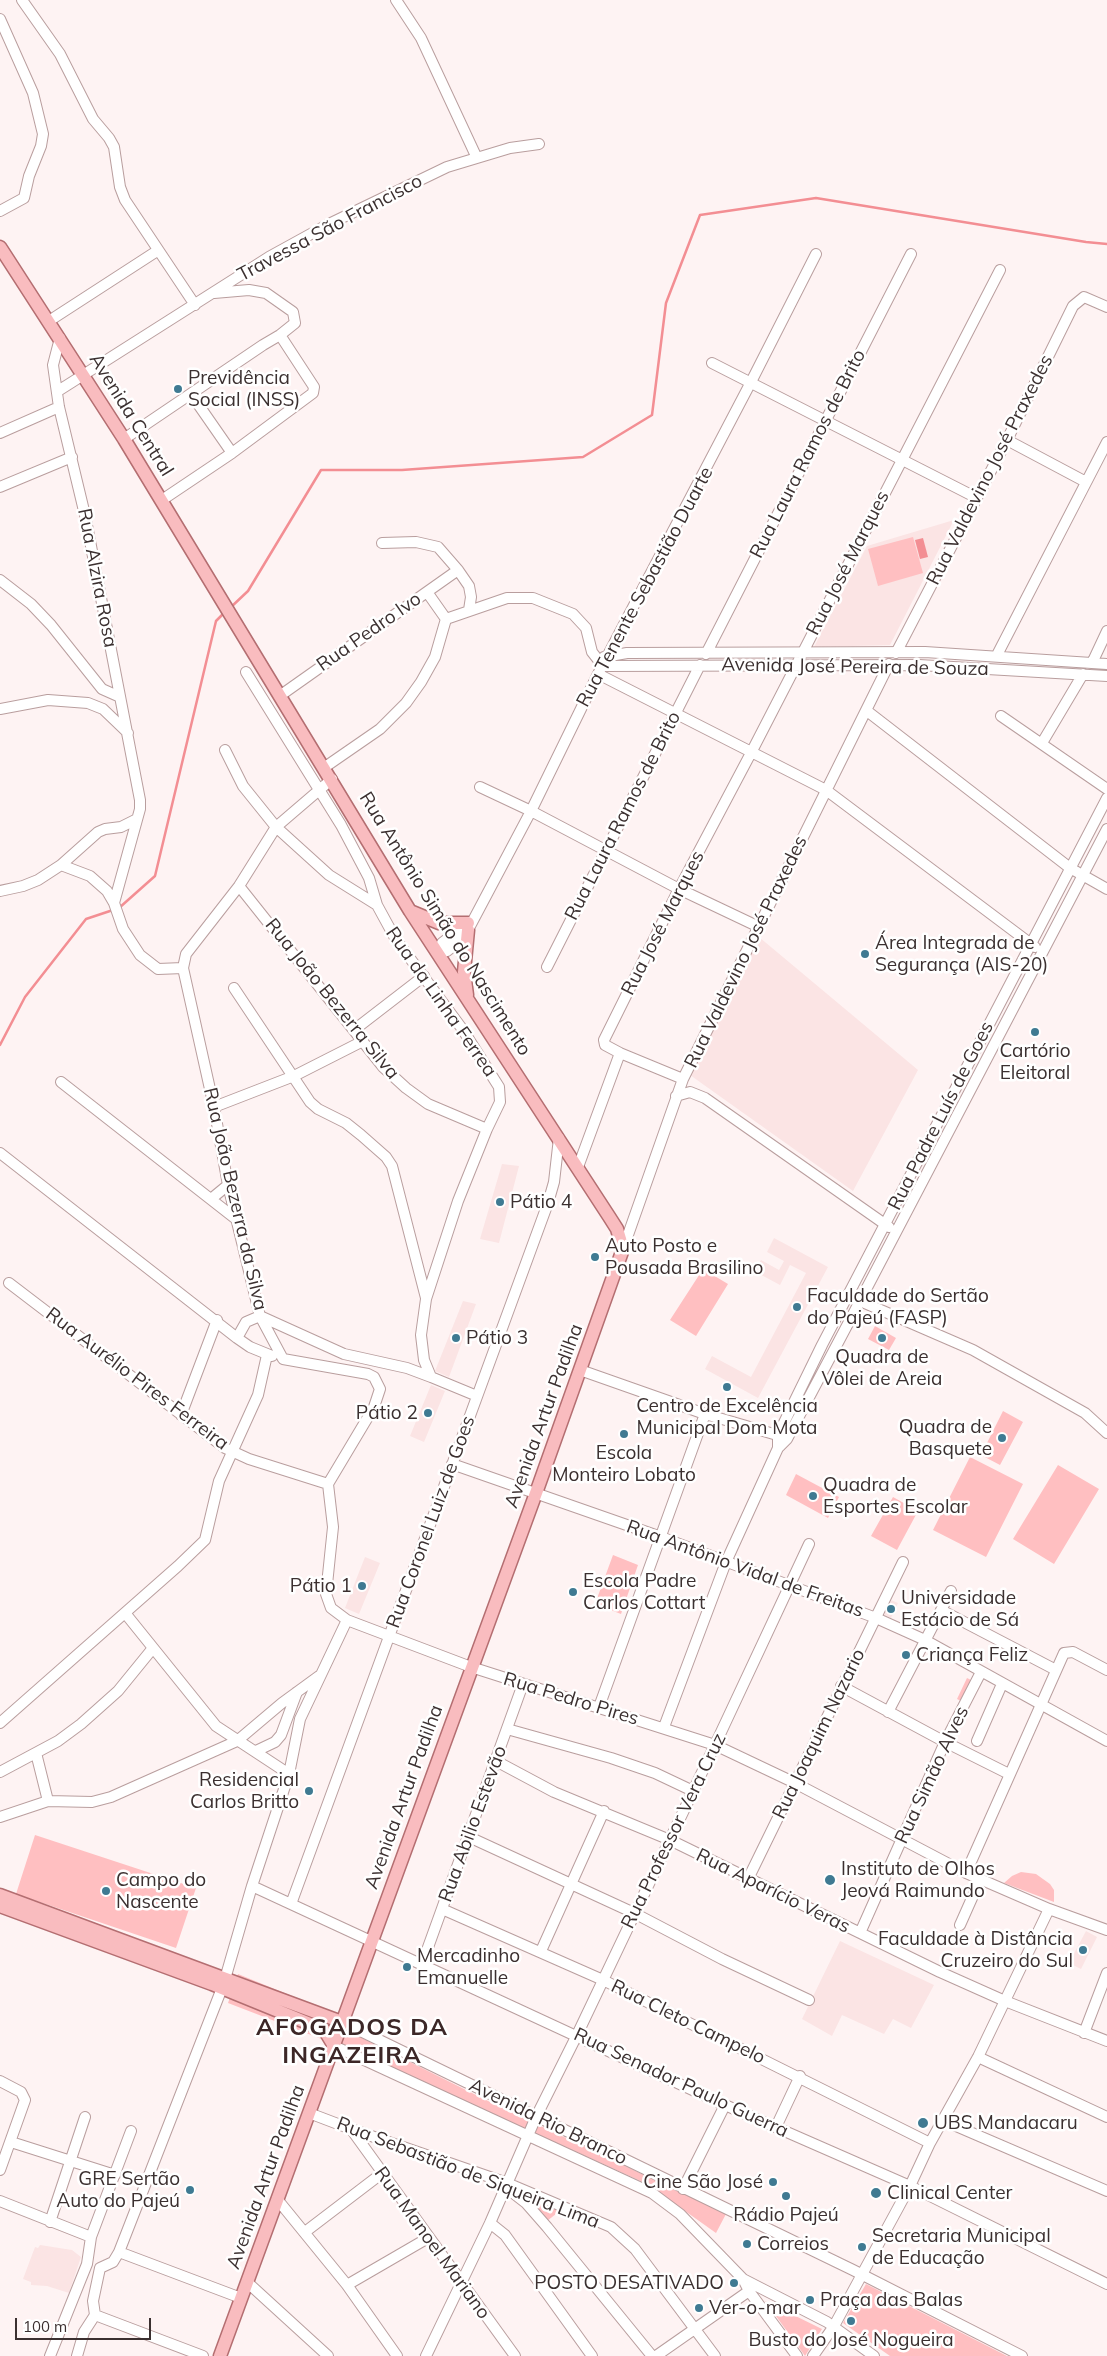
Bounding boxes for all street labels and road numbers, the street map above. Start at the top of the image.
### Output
street label: Travessa São Francisco [234,170,426,286]
street label: Rua Laura Ramos de Brito [745,346,871,562]
street label: Avenida Central [84,349,178,481]
street label: Rua Valdevino José Praxedes [922,351,1058,589]
street label: Rua Tenente Sebastião Duarte [572,463,718,711]
street label: Rua José Marques [802,487,894,639]
street label: Rua Alzira Rosa [72,507,122,649]
street label: Rua Pedro Ivo [312,588,426,676]
street label: Avenida José Pereira de Souza [721,653,989,681]
street label: Rua Laura Ramos de Brito [560,708,686,924]
street label: Rua Antônio Simão do Nascimento [354,788,536,1060]
street label: Rua Valdevino José Praxedes [680,832,812,1072]
street label: Rua José Marques [617,847,709,999]
street label: Rua João Bezerra Silva [260,914,404,1084]
street label: Rua da Linha Ferrea [381,923,501,1081]
street label: Rua Padre Luís de Goes [884,1018,998,1214]
street label: Rua João Bezerra da Silva [198,1085,272,1313]
street label: Rua Aurélio Pires Ferreira [41,1303,233,1455]
street label: Avenida Artur Padilha [500,1321,588,1511]
street label: Rua Coronel Luiz de Goes [382,1413,480,1631]
street label: Rua Antônio Vidal de Freitas [623,1515,867,1623]
street label: Rua Joaquim Nazario [768,1645,870,1823]
street label: Rua Pedro Pires [501,1668,641,1730]
street label: Avenida Artur Padilha [360,1702,448,1892]
street label: Rua Simão Alves [890,1703,974,1847]
street label: Rua Professor Vera Cruz [617,1730,731,1932]
street label: Rua Abilio Estevão [434,1743,512,1905]
street label: Rua Aparício Veras [692,1844,854,1938]
street label: Rua Cleto Campelo [607,1975,769,2069]
street label: Rua Senador Paulo Guerra [570,2023,792,2143]
street label: Avenida Rio Branco [465,2074,631,2170]
street label: Avenida Artur Padilha [222,2082,310,2272]
street label: Rua Sebastião de Siqueira Lima [333,2112,603,2234]
street label: Rua Manoel Mariano [369,2162,495,2324]

